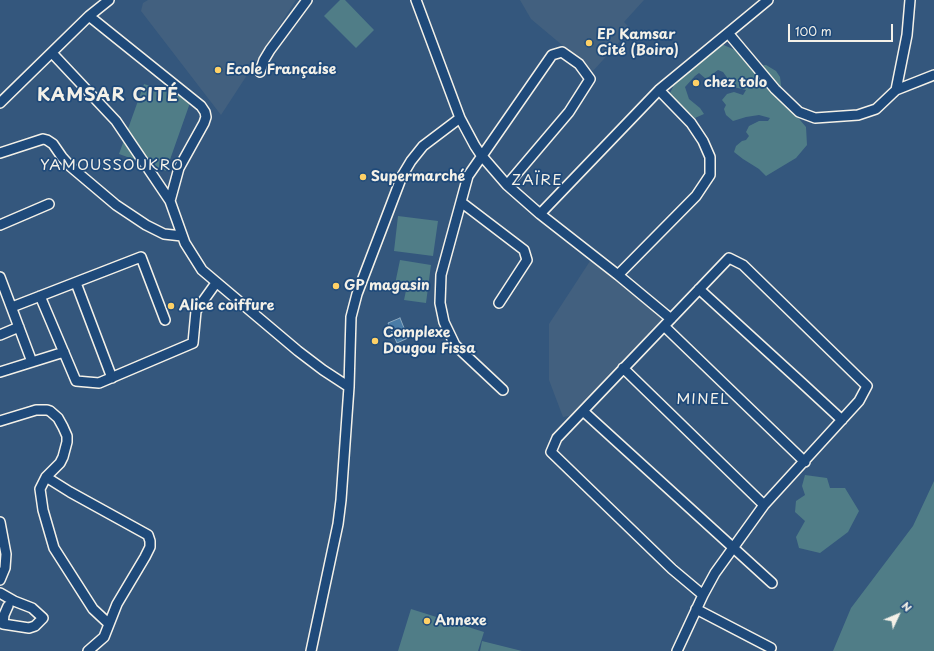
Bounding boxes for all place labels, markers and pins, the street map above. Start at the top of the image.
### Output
place label: EP Kamsar Cité (Boiro) [597,27,679,60]
marker: EP Kamsar Cité (Boiro) [584,38,594,48]
place label: Ecole Française [226,62,336,78]
marker: Ecole Française [213,65,223,75]
place label: chez tolo [704,75,767,91]
marker: chez tolo [691,78,701,88]
place label: Supermarché [371,169,465,185]
marker: Supermarché [358,172,368,182]
place label: GP magasin [344,278,430,294]
marker: GP magasin [331,281,341,291]
place label: Alice coiffure [179,298,274,314]
marker: Alice coiffure [166,301,176,311]
place label: Complexe Dougou Fissa [383,325,476,358]
marker: Complexe Dougou Fissa [370,336,380,346]
place label: Annexe [435,613,487,629]
marker: Annexe [422,616,432,626]

